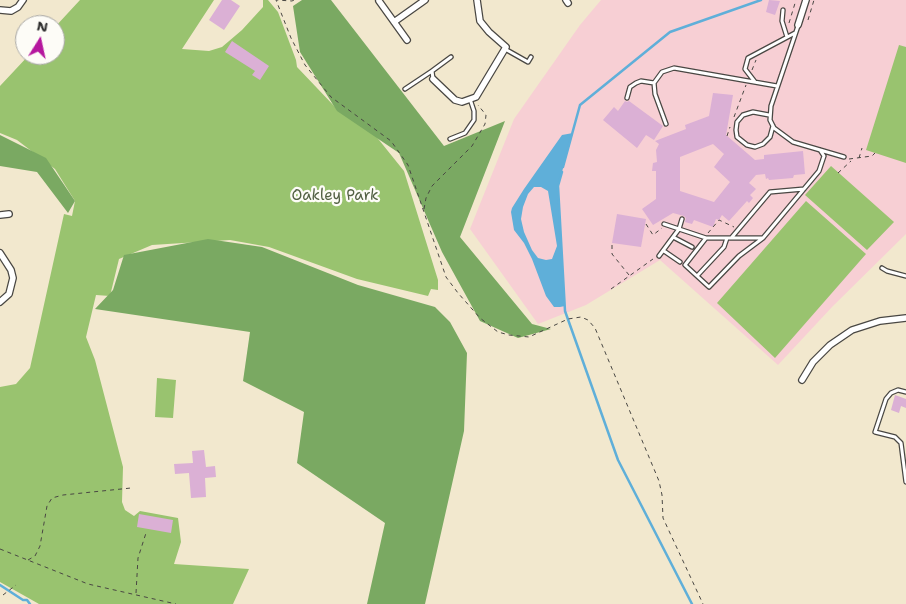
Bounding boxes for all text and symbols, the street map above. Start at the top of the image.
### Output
north arrow [15,15,65,65]
text: N [35,16,49,36]
park label: Oakley Park [291,187,379,205]

